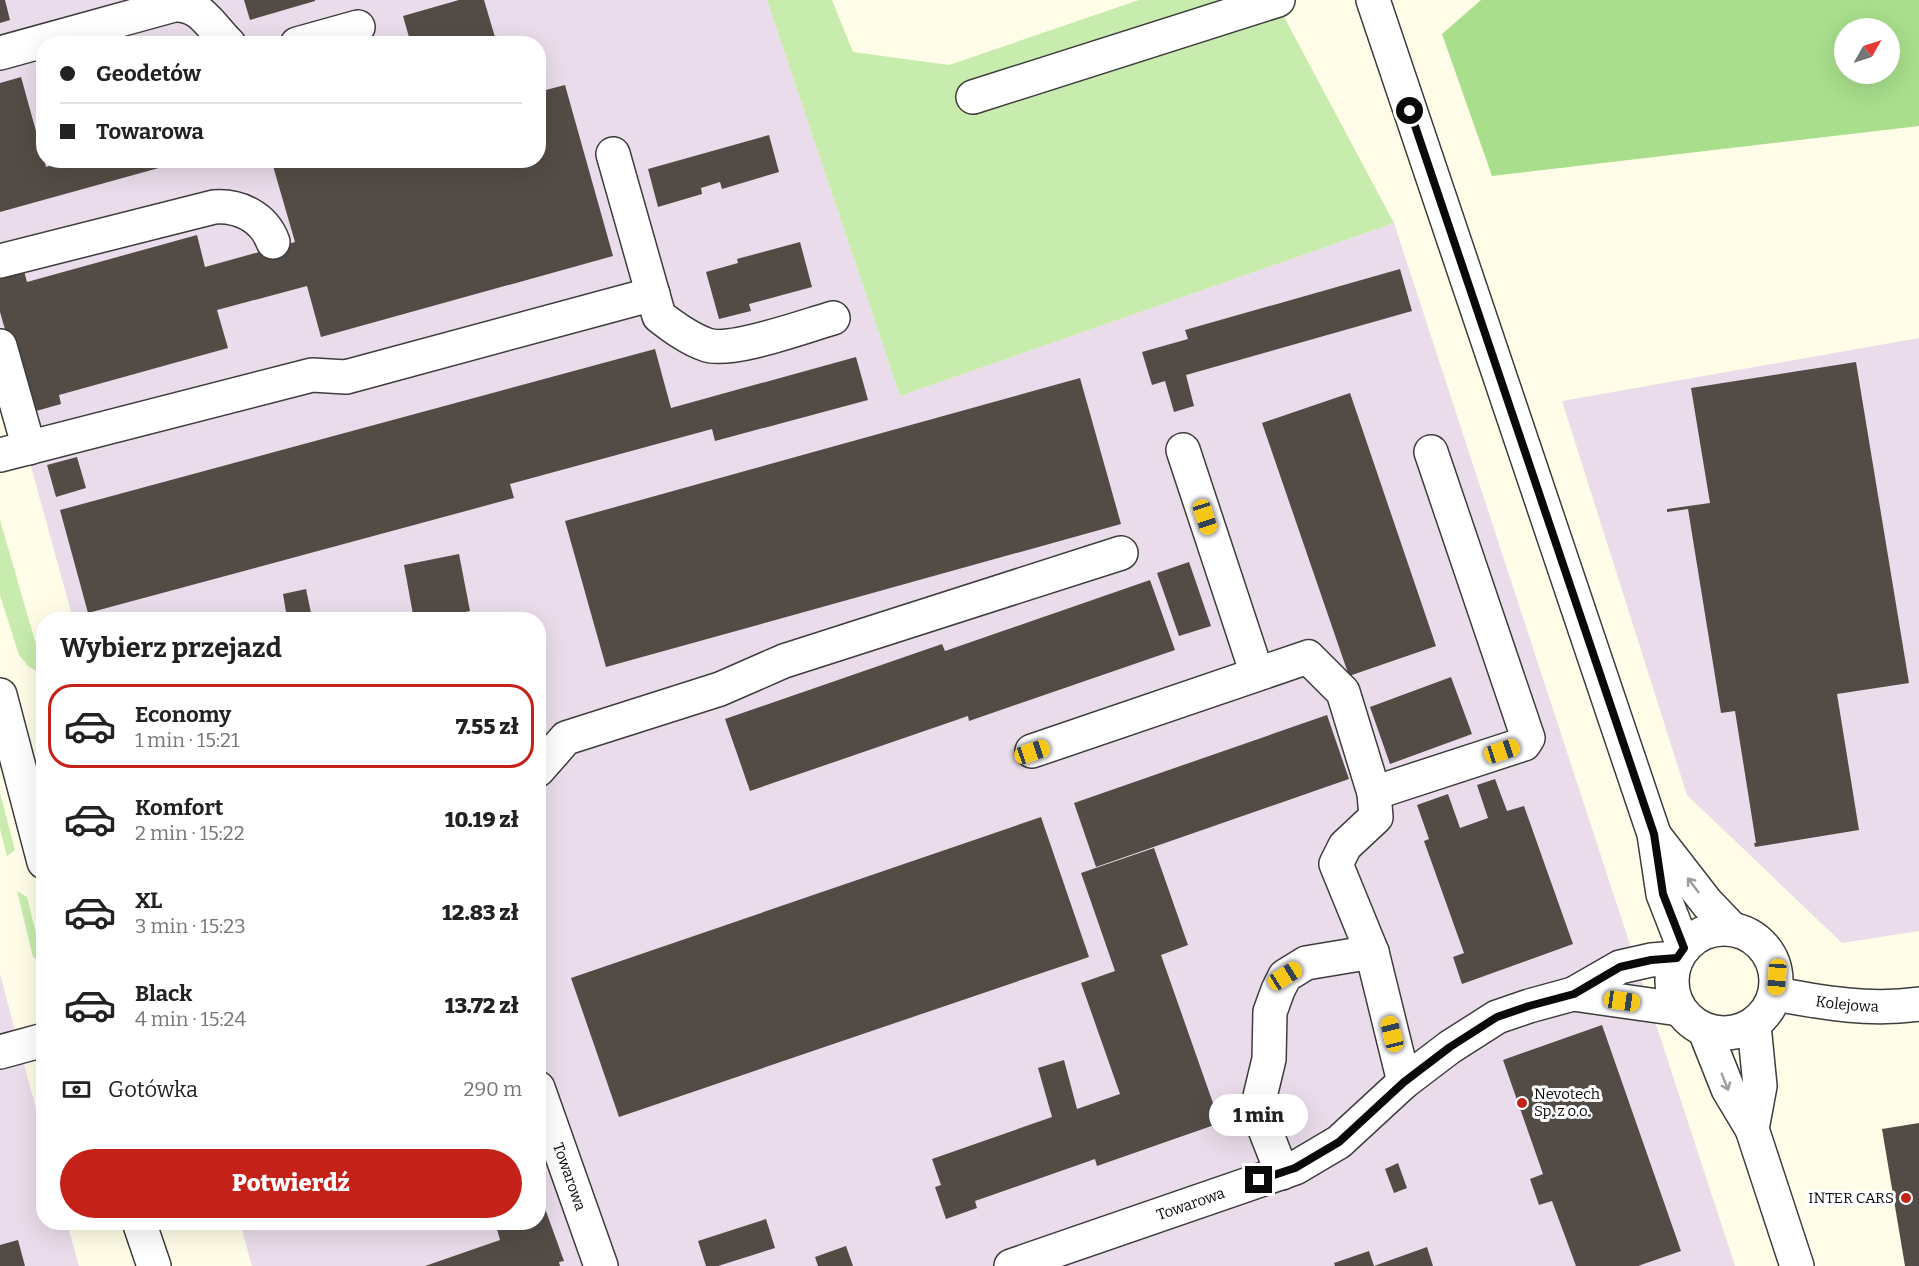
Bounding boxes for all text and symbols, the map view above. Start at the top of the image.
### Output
north arrow [1834,18,1900,84]
map controls [1834,18,1900,84]
text: Geodetów [96,60,201,87]
route start [1396,97,1423,124]
text: Towarowa [96,118,204,145]
car [1191,497,1219,537]
text: Wybierz przejazd [60,632,282,664]
icon: car [63,699,117,753]
text: Economy [135,701,231,728]
text: 7.55 zł [456,713,519,740]
text: 1 min · 15:21 [135,728,239,752]
car [1482,737,1522,765]
car [1012,738,1052,766]
icon: car [63,792,117,846]
text: Komfort [135,794,224,821]
text: 10.19 zł [445,806,519,833]
text: 2 min · 15:22 [135,821,245,845]
one-way arrow [1687,877,1700,893]
icon: car [63,885,117,939]
text: XL [135,887,162,914]
text: 12.83 zł [442,899,519,926]
text: 3 min · 15:23 [135,914,246,938]
car [1767,958,1787,996]
car [1265,959,1305,993]
icon: car [63,978,117,1032]
text: Black [135,980,192,1007]
car [1603,990,1641,1012]
text: 13.72 zł [445,992,519,1019]
street label: Kolejowa [1814,992,1879,1016]
text: 4 min · 15:24 [135,1007,246,1031]
car [1379,1014,1405,1054]
one-way arrow [1720,1072,1731,1090]
icon: cash [60,1073,93,1106]
text: Gotówka [108,1076,198,1103]
text: 290 m [464,1077,522,1101]
place label: Nevotech Sp. z o.o. [1534,1085,1601,1120]
callout: 1 min [1210,1093,1308,1135]
marker: Nevotech Sp. z o.o. [1515,1096,1529,1110]
text: 1 min [1233,1103,1284,1127]
street label: Towarowa [549,1140,590,1213]
button: Potwierdź [60,1149,522,1218]
route end [1245,1166,1272,1193]
street label: Towarowa [1154,1184,1227,1224]
place label: INTER CARS [1808,1189,1894,1207]
marker: INTER CARS [1899,1191,1913,1205]

